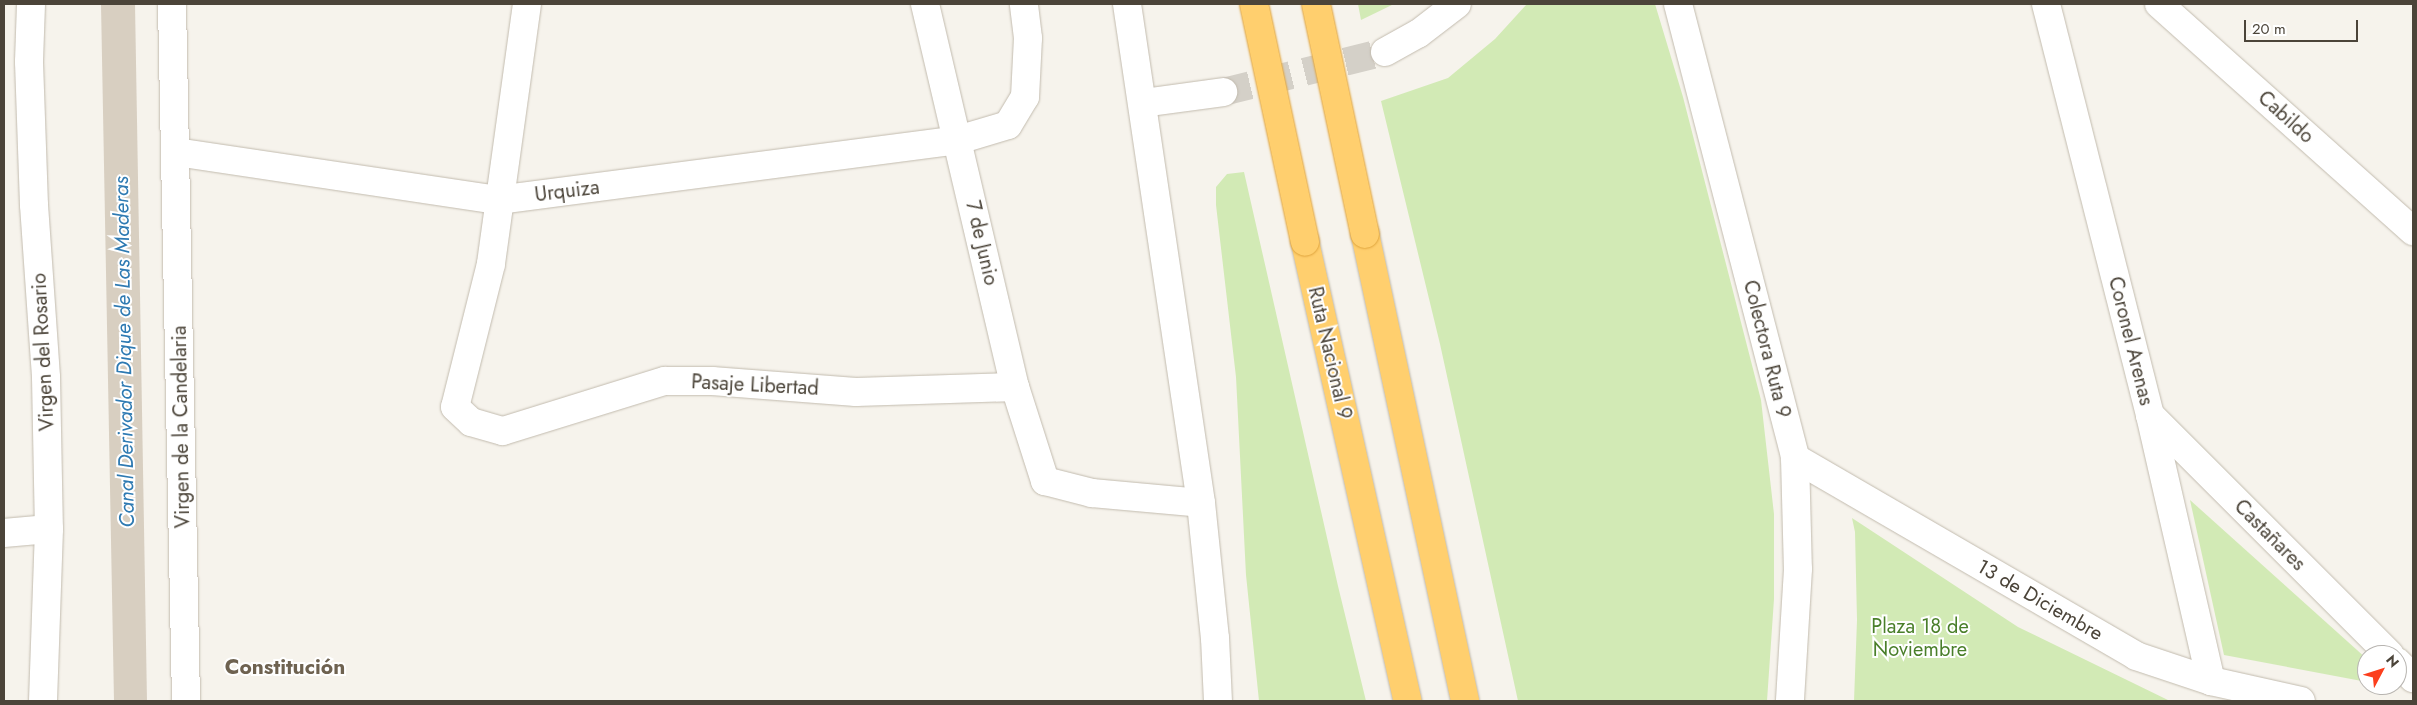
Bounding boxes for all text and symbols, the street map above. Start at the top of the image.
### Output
scale bar [2247,10,2361,42]
text: 20 m [2252,18,2286,40]
street label: Cabildo [2253,86,2319,148]
street label: Urquiza [533,175,601,207]
water label: Canal Derivador Dique de Las Maderas [108,176,140,528]
street label: 7 de Junio [961,198,1003,288]
street label: Virgen del Rosario [27,272,59,432]
street label: Coronel Arenas [2103,274,2159,408]
street label: Colectora Ruta 9 [1738,278,1796,420]
street label: Ruta Nacional 9 [1303,284,1357,422]
street label: Virgen de la Candelaria [167,326,195,528]
street label: Pasaje Libertad [691,370,819,400]
street label: Castañares [2229,494,2311,576]
street label: 13 de Diciembre [1973,554,2107,646]
park label: Plaza 18 de Noviembre [1871,615,1969,662]
north arrow [2357,645,2407,695]
text: N [2381,650,2404,672]
district label: Constitución [225,654,345,680]

